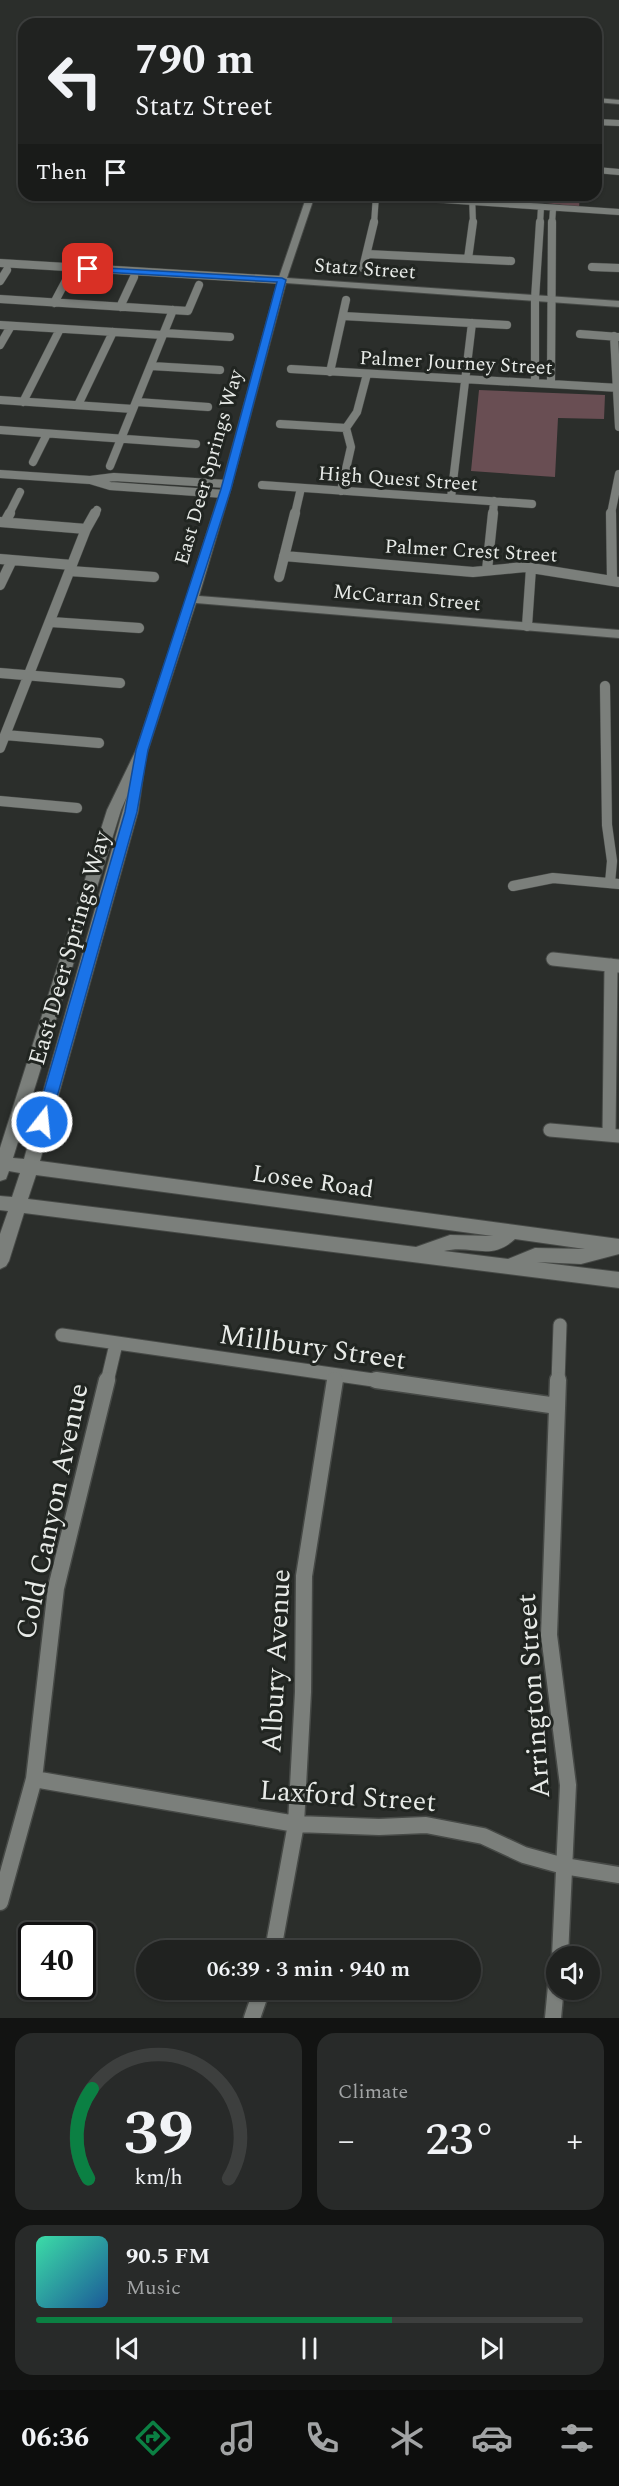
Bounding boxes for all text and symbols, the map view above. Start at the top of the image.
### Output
text: 790 m [135,29,254,92]
icon: left [36,42,114,120]
text: Statz Street [135,86,273,128]
text: Then [36,156,87,189]
icon: arrive [99,156,132,189]
pin [62,243,113,294]
street label: Statz Street [313,250,417,288]
icon: arrive [71,252,104,285]
street label: Palmer Journey Street [359,343,553,383]
street label: East Deer Springs Way [167,365,252,568]
street label: High Quest Street [317,458,479,500]
street label: Palmer Crest Street [384,531,558,571]
street label: McCarran Street [332,577,482,619]
street label: East Deer Springs Way [19,826,121,1070]
position arrow [10,1090,74,1154]
street label: Losee Road [250,1156,376,1208]
street label: Millbury Street [216,1313,409,1382]
street label: Cold Canyon Avenue [4,1379,101,1643]
street label: Albury Avenue [250,1568,303,1754]
street label: Arrington Street [505,1592,562,1800]
street label: Laxford Street [258,1769,438,1824]
speed limit sign: 40 [18,1922,96,2000]
map controls [546,1946,600,2000]
button: sound [546,1946,600,2000]
text: 06:39 · 3 min · 940 m [207,1953,410,1986]
text: Climate [338,2077,408,2107]
text: 39 [123,2087,194,2182]
text: 23° [425,2106,496,2175]
text: − [338,2116,355,2166]
text: + [567,2116,583,2166]
text: km/h [134,2161,183,2194]
text: 90.5 FM [126,2240,210,2273]
text: Music [126,2273,181,2303]
icon: previous [111,2332,144,2365]
icon: pause [293,2332,326,2365]
icon: next [475,2332,508,2365]
text: 06:36 [21,2417,89,2459]
icon: directions [132,2417,174,2459]
icon: music [217,2417,259,2459]
icon: phone [301,2417,343,2459]
icon: climate [386,2417,428,2459]
icon: car [471,2417,513,2459]
icon: filters [556,2417,598,2459]

